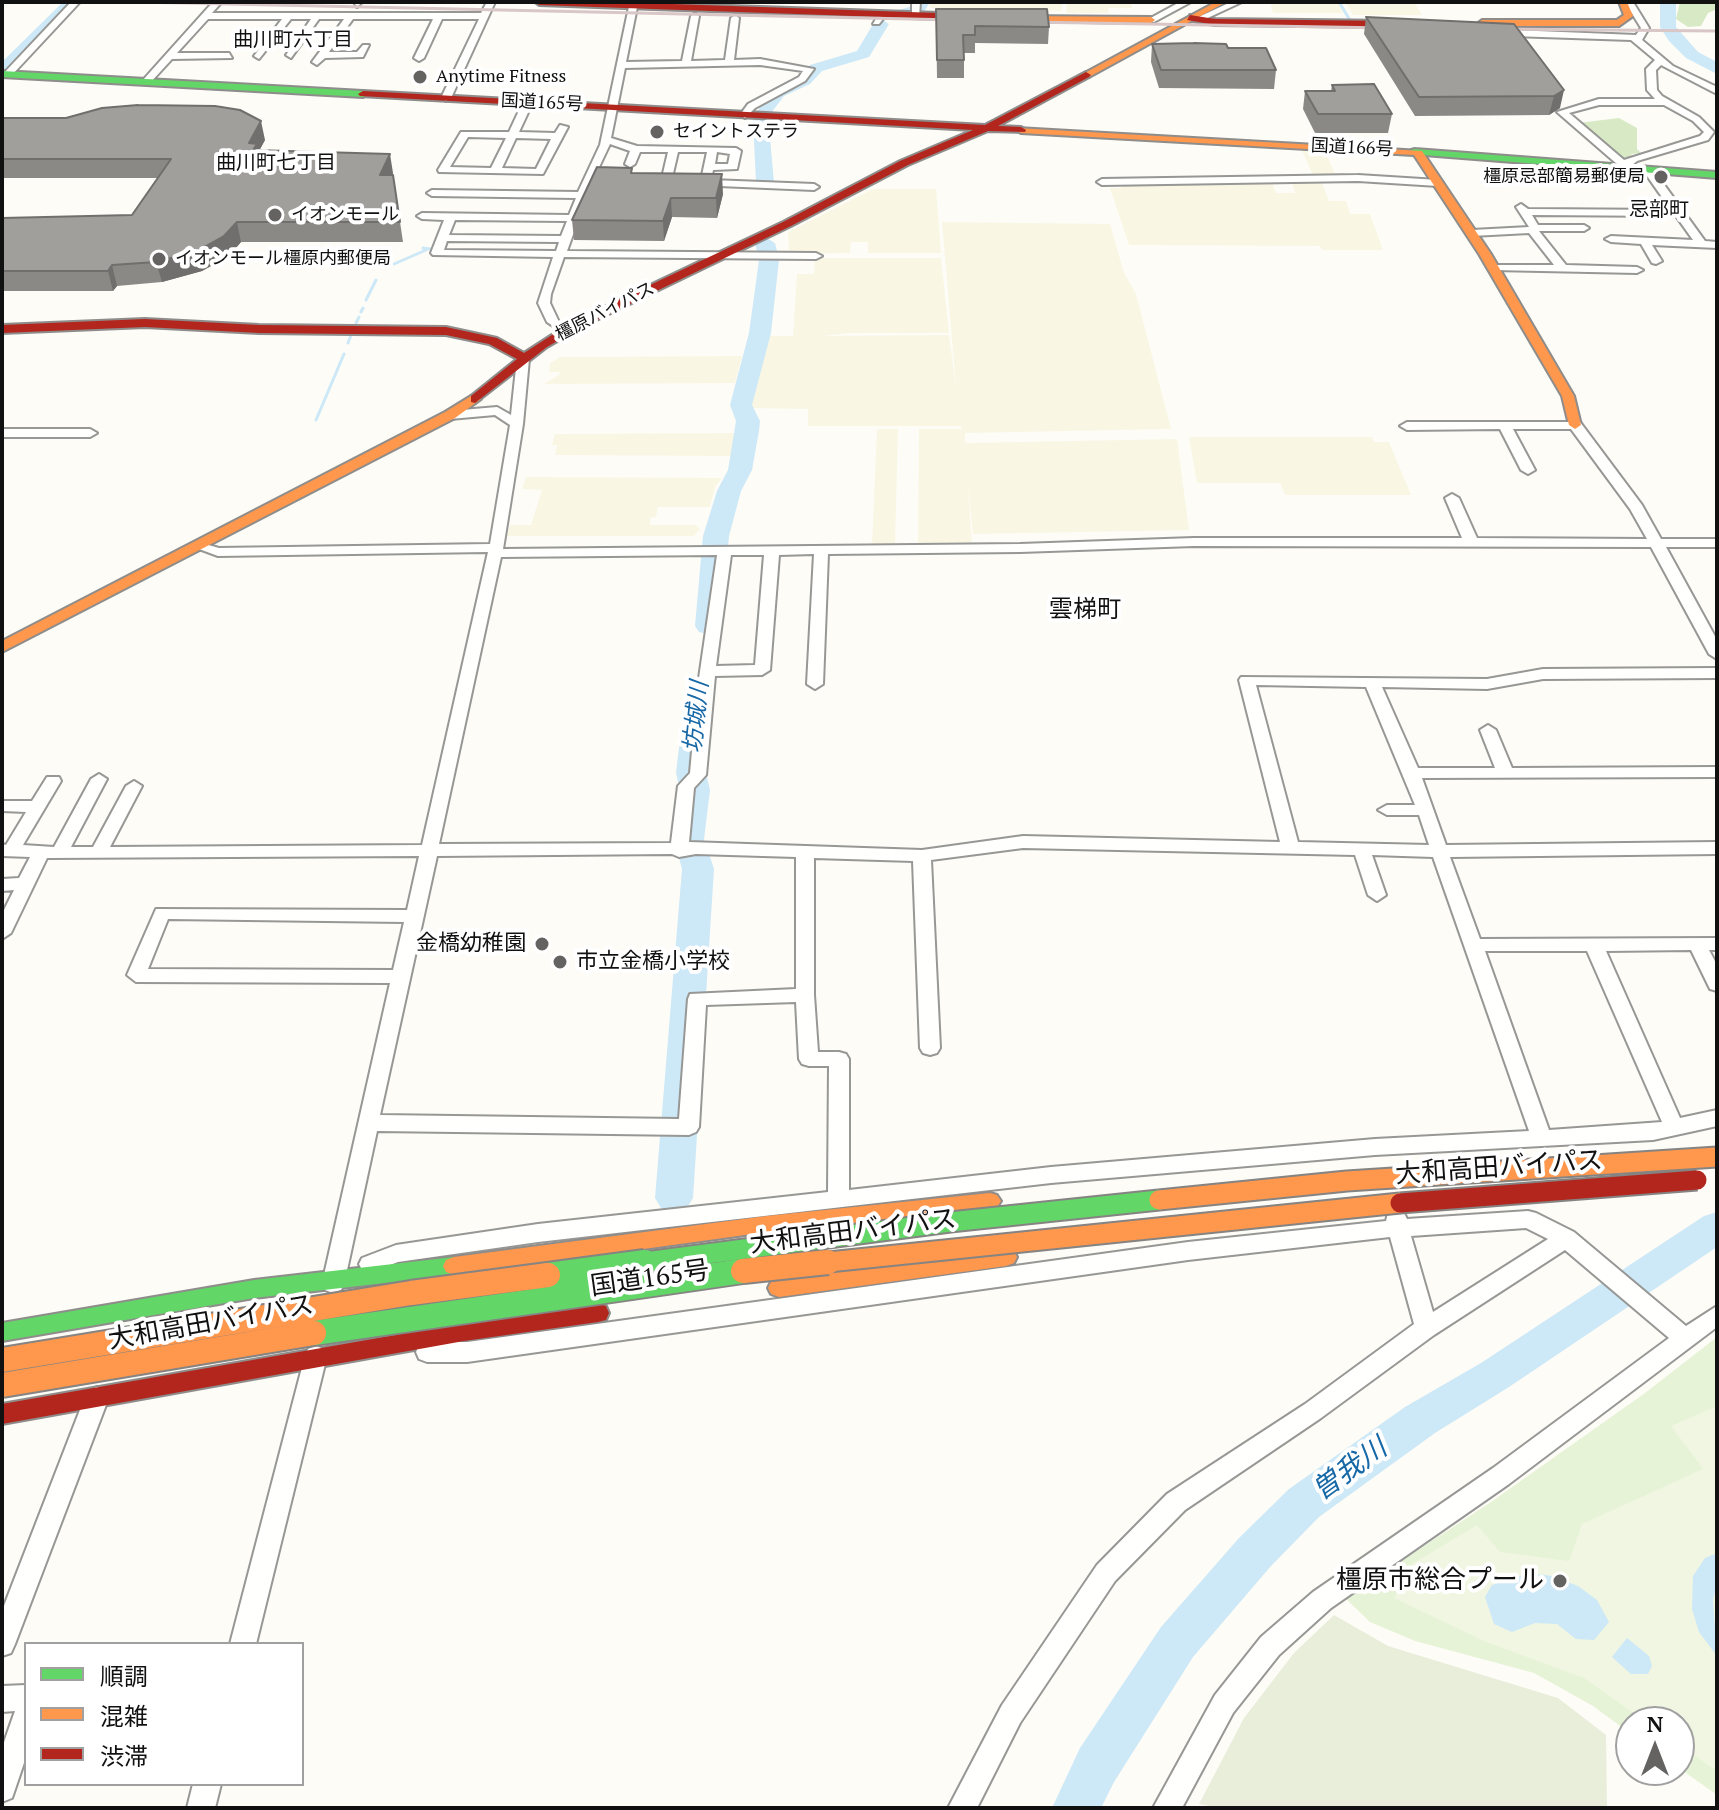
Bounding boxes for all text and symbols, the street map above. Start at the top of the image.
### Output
district label: 曲川町六丁目 [233,28,353,52]
place label: Anytime Fitness [436,66,566,88]
marker: Anytime Fitness [411,68,429,86]
street label: 国道165号 [500,90,584,116]
place label: セイントステラ [673,121,799,143]
marker: セイントステラ [648,123,666,141]
street label: 国道166号 [1310,135,1394,161]
district label: 曲川町七丁目 [216,151,336,175]
place label: 橿原忌部簡易郵便局 [1483,166,1645,188]
marker: 橿原忌部簡易郵便局 [1652,168,1670,186]
district label: 忌部町 [1629,198,1689,222]
place label: イオンモール [291,204,399,226]
marker: イオンモール [266,206,284,224]
place label: イオンモール橿原内郵便局 [175,248,391,270]
marker: イオンモール橿原内郵便局 [150,250,168,268]
street label: 橿原バイパス [552,278,658,346]
district label: 雲梯町 [1049,596,1121,624]
water label: 坊城川 [679,680,715,754]
place label: 金橋幼稚園 [416,931,526,957]
marker: 金橋幼稚園 [533,935,551,953]
place label: 市立金橋小学校 [576,949,730,975]
marker: 市立金橋小学校 [551,953,569,971]
street label: 大和高田バイパス [1394,1145,1604,1191]
street label: 大和高田バイパス [748,1204,958,1260]
street label: 国道165号 [589,1255,711,1303]
street label: 大和高田バイパス [106,1290,316,1356]
water label: 曽我川 [1306,1432,1394,1508]
place label: 橿原市総合プール [1336,1565,1544,1597]
marker: 橿原市総合プール [1551,1572,1569,1590]
legend [24,1642,304,1786]
text: 順調 [100,1660,148,1692]
text: 混雑 [100,1700,148,1732]
north arrow [1615,1706,1695,1786]
text: N [1647,1709,1663,1738]
text: 渋滞 [100,1740,148,1772]

